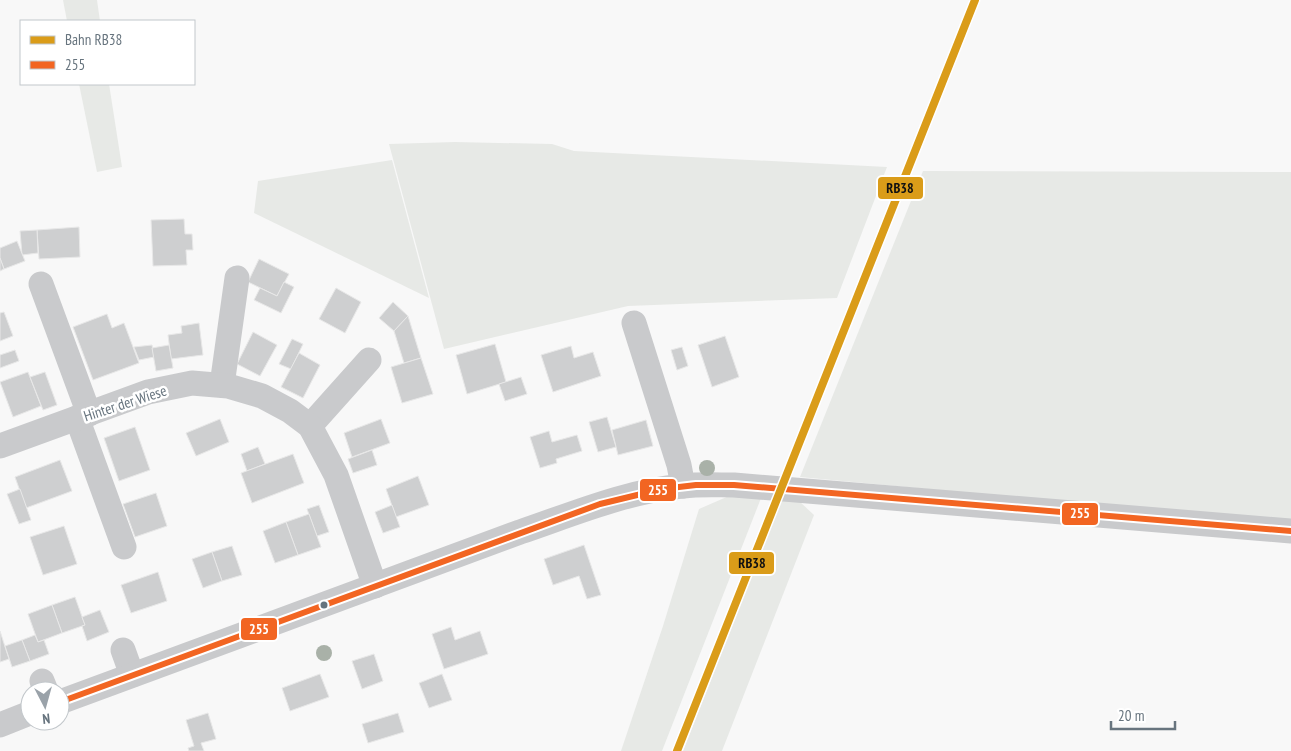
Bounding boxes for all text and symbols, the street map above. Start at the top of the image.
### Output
legend [20,20,195,85]
text: Bahn RB38 [65,30,122,49]
text: 255 [65,55,85,74]
line badge: RB38 [877,176,924,200]
text: RB38 [886,179,914,197]
street label: Hinter der Wiese [81,381,169,425]
line badge: 255 [639,478,677,502]
text: 255 [648,481,668,499]
line badge: 255 [1061,502,1099,526]
text: 255 [1070,504,1090,522]
line badge: RB38 [728,551,775,575]
text: RB38 [738,554,766,572]
unlabelled marker [319,600,329,610]
line badge: 255 [240,617,278,641]
text: 255 [249,620,269,638]
north arrow [20,681,70,731]
scale bar [1111,698,1175,730]
text: 20 m [1118,706,1144,725]
text: N [42,710,51,728]

